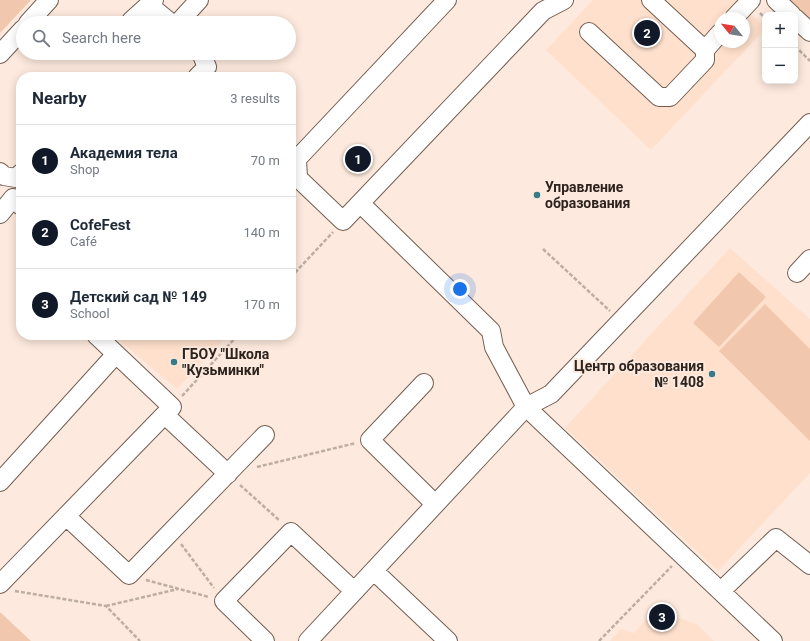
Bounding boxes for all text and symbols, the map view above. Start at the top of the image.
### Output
north arrow [714,12,750,48]
map controls [762,12,798,84]
button: + [762,12,798,48]
search box [16,16,296,60]
pin: 2 [634,18,660,48]
icon: search [30,27,52,49]
text: Search here [62,29,141,47]
button: − [762,48,798,84]
text: Nearby [32,88,87,108]
text: 3 results [230,91,280,106]
text: Академия тела [70,144,178,162]
pin: 1 [345,144,371,174]
text: 1 [41,153,49,168]
text: 70 m [251,153,280,168]
text: Shop [70,162,100,177]
place label: Управление образования [545,179,630,211]
marker: Управление образования [532,190,542,200]
text: CofeFest [70,216,131,234]
text: 2 [41,225,49,240]
text: 140 m [243,225,280,240]
text: Café [70,234,97,249]
your location [450,279,470,299]
text: Детский сад № 149 [70,288,207,306]
text: 3 [41,297,49,312]
text: 170 m [243,297,280,312]
text: School [70,306,110,321]
place label: ГБОУ "Школа "Кузьминки" [182,346,270,378]
marker: ГБОУ "Школа "Кузьминки" [169,357,179,367]
place label: Центр образования № 1408 [574,358,704,390]
marker: Центр образования № 1408 [707,369,717,379]
pin: 3 [649,602,675,632]

